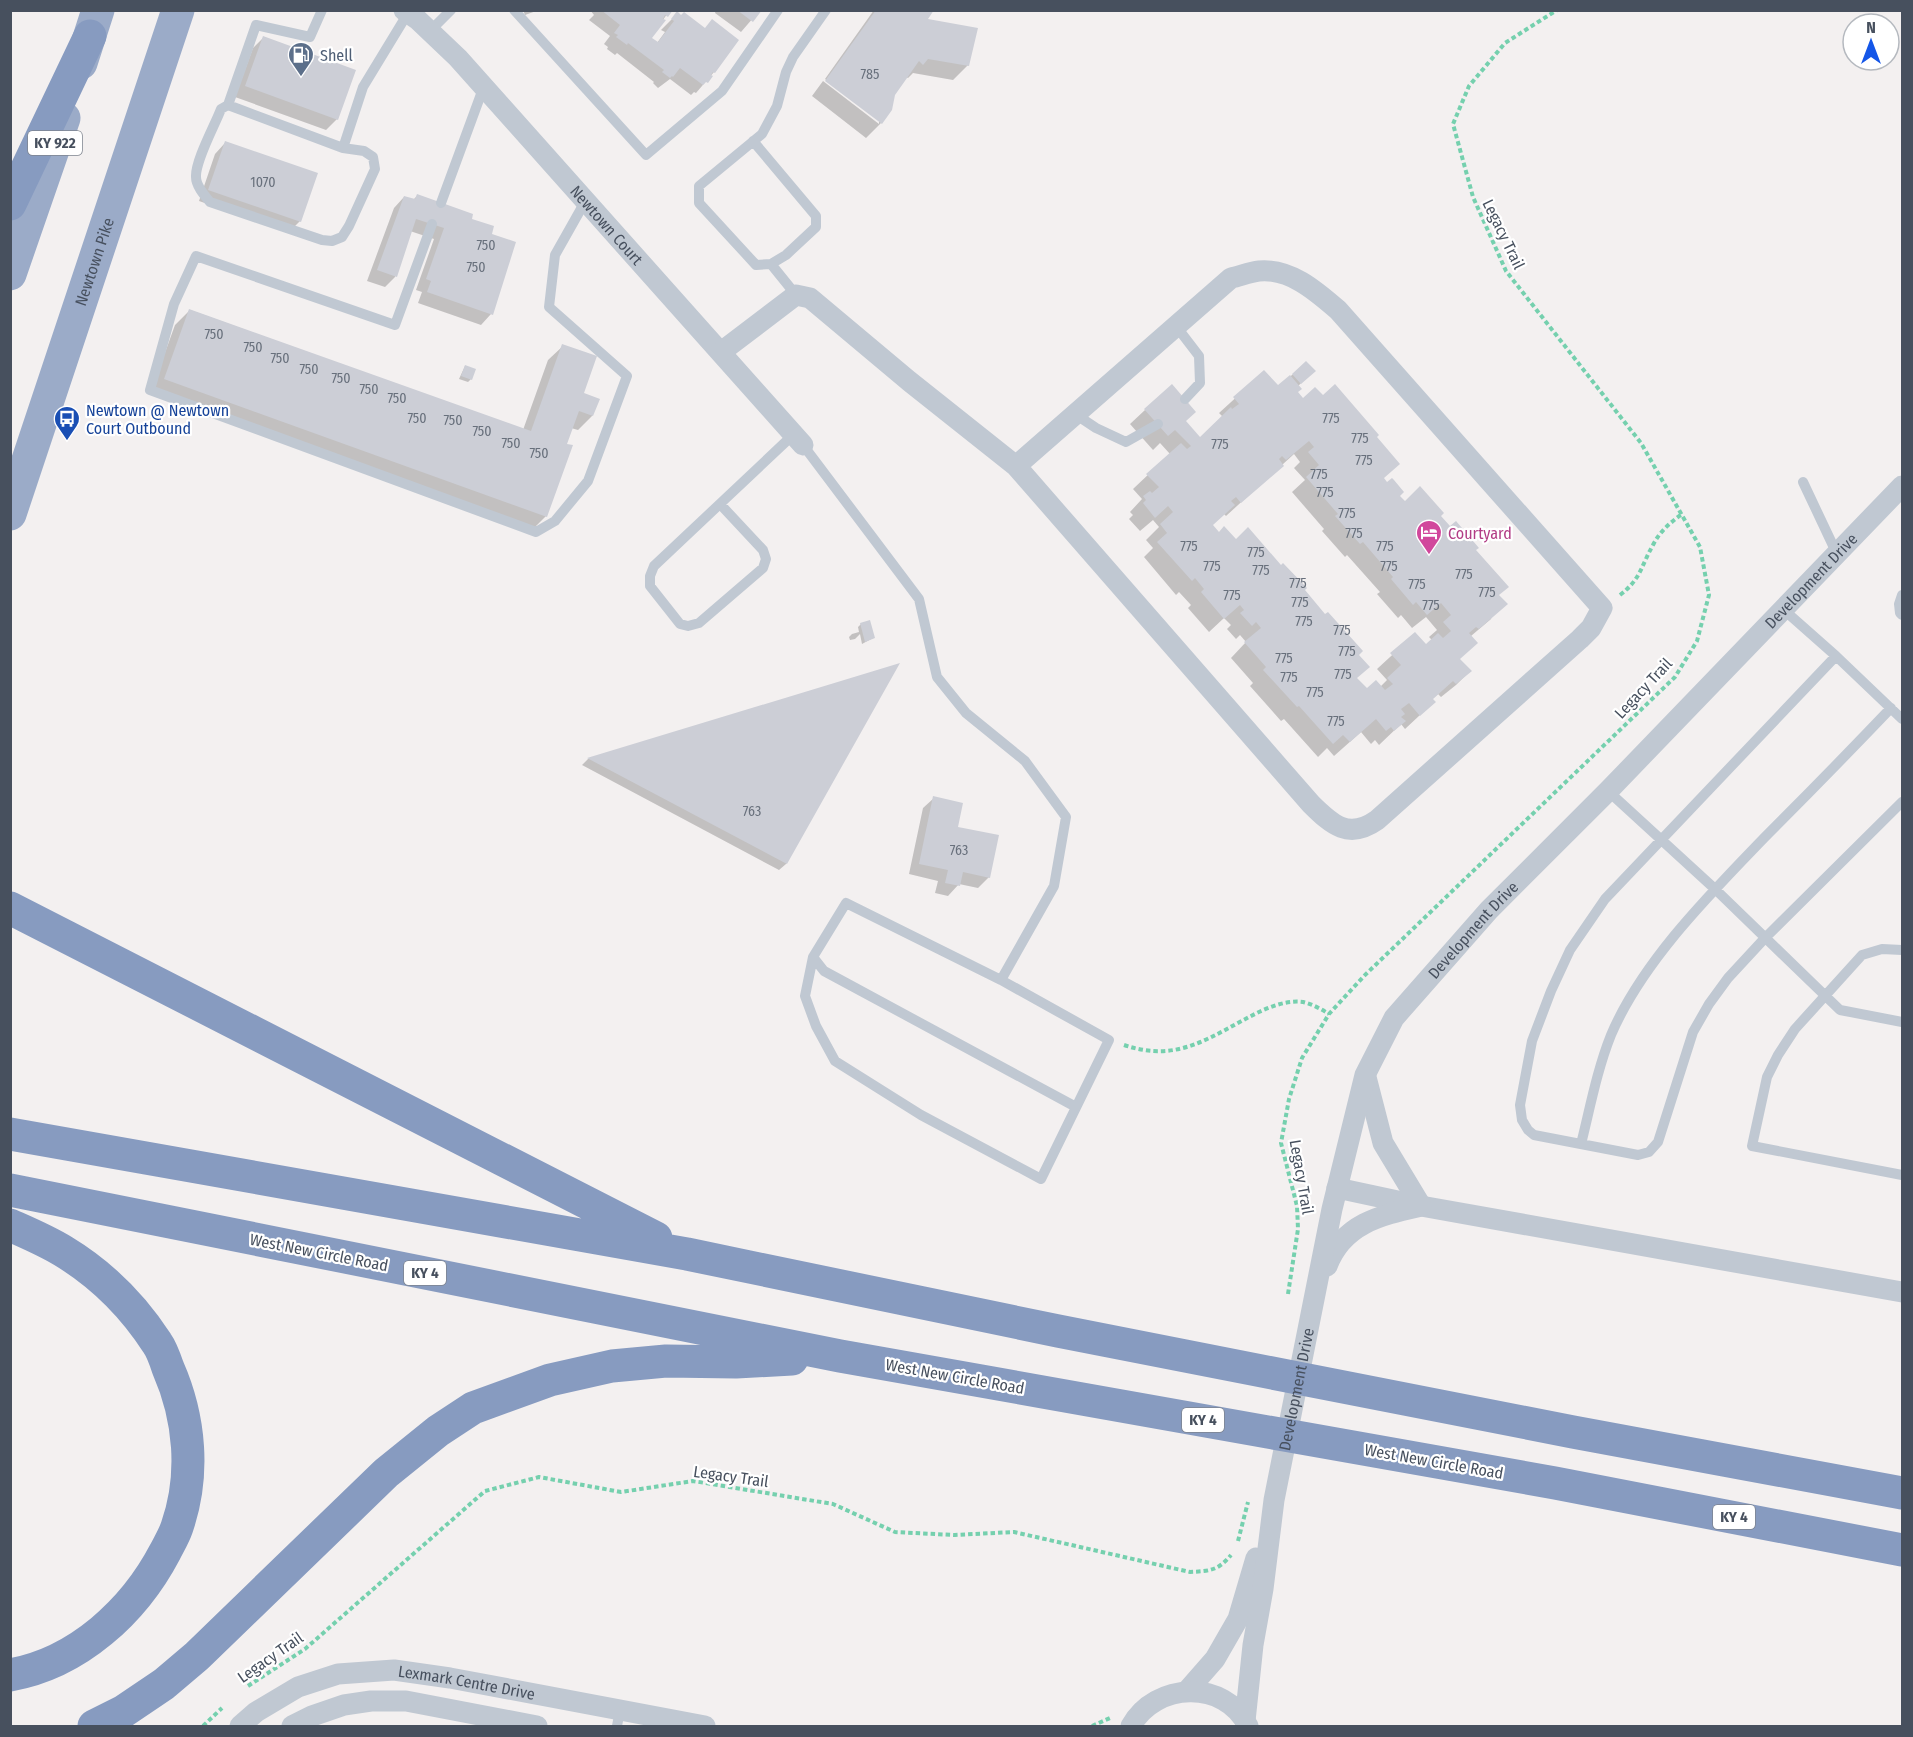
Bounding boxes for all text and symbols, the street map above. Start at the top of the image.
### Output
north arrow [1841,12,1901,72]
text: N [1866,18,1876,37]
fuel station icon: Shell [286,40,316,78]
place label: Shell [320,46,353,65]
house number: 785 [861,66,879,83]
road number: KY 922 [28,131,82,155]
house number: 1070 [250,174,276,191]
street label: Newtown Court [566,182,647,269]
street label: Legacy Trail [1478,196,1529,272]
street label: Newtown Pike [71,215,118,308]
house number: 750 [476,237,496,254]
house number: 750 [466,259,486,276]
house number: 750 [204,326,224,343]
house number: 750 [243,339,263,356]
house number: 750 [270,350,290,367]
house number: 750 [299,361,319,378]
house number: 750 [331,370,351,387]
house number: 750 [359,381,379,398]
house number: 750 [387,390,407,407]
place label: Newtown @ Newtown Court Outbound [86,401,229,438]
bus stop icon: Newtown @ Newtown Court Outbound [52,404,82,442]
house number: 750 [407,410,427,427]
house number: 775 [1322,410,1340,427]
house number: 750 [443,412,463,429]
house number: 750 [472,423,492,440]
house number: 775 [1351,430,1369,447]
house number: 750 [501,435,521,452]
house number: 775 [1211,436,1229,453]
house number: 750 [529,445,549,462]
house number: 775 [1355,452,1373,469]
house number: 775 [1310,466,1328,483]
house number: 775 [1316,484,1334,501]
house number: 775 [1338,505,1356,522]
hotel icon: Courtyard [1414,518,1444,556]
place label: Courtyard [1448,524,1512,543]
house number: 775 [1345,525,1363,542]
street label: Development Drive [1761,529,1861,632]
house number: 775 [1180,538,1198,555]
house number: 775 [1376,538,1394,555]
house number: 775 [1247,544,1265,561]
house number: 775 [1203,558,1221,575]
house number: 775 [1380,558,1398,575]
house number: 775 [1252,562,1270,579]
house number: 775 [1455,566,1473,583]
house number: 775 [1289,575,1307,592]
house number: 775 [1408,576,1426,593]
house number: 775 [1478,584,1496,601]
house number: 775 [1223,587,1241,604]
house number: 775 [1291,594,1309,611]
house number: 775 [1422,597,1440,614]
house number: 775 [1295,613,1313,630]
house number: 775 [1333,622,1351,639]
house number: 775 [1338,643,1356,660]
house number: 775 [1275,650,1293,667]
street label: Legacy Trail [1611,654,1676,722]
house number: 775 [1334,666,1352,683]
house number: 775 [1280,669,1298,686]
house number: 775 [1306,684,1324,701]
house number: 775 [1327,713,1345,730]
house number: 763 [743,803,761,820]
house number: 763 [950,842,968,859]
street label: Development Drive [1424,877,1522,983]
street label: Legacy Trail [1286,1138,1317,1216]
street label: West New Circle Road [248,1230,390,1275]
road number: KY 4 [404,1261,446,1285]
street label: Development Drive [1275,1326,1318,1452]
street label: West New Circle Road [884,1355,1026,1398]
road number: KY 4 [1182,1408,1224,1432]
street label: West New Circle Road [1363,1440,1505,1483]
street label: Legacy Trail [692,1462,770,1491]
road number: KY 4 [1713,1505,1755,1529]
street label: Legacy Trail [234,1628,307,1687]
street label: Lexmark Centre Drive [397,1662,537,1704]

